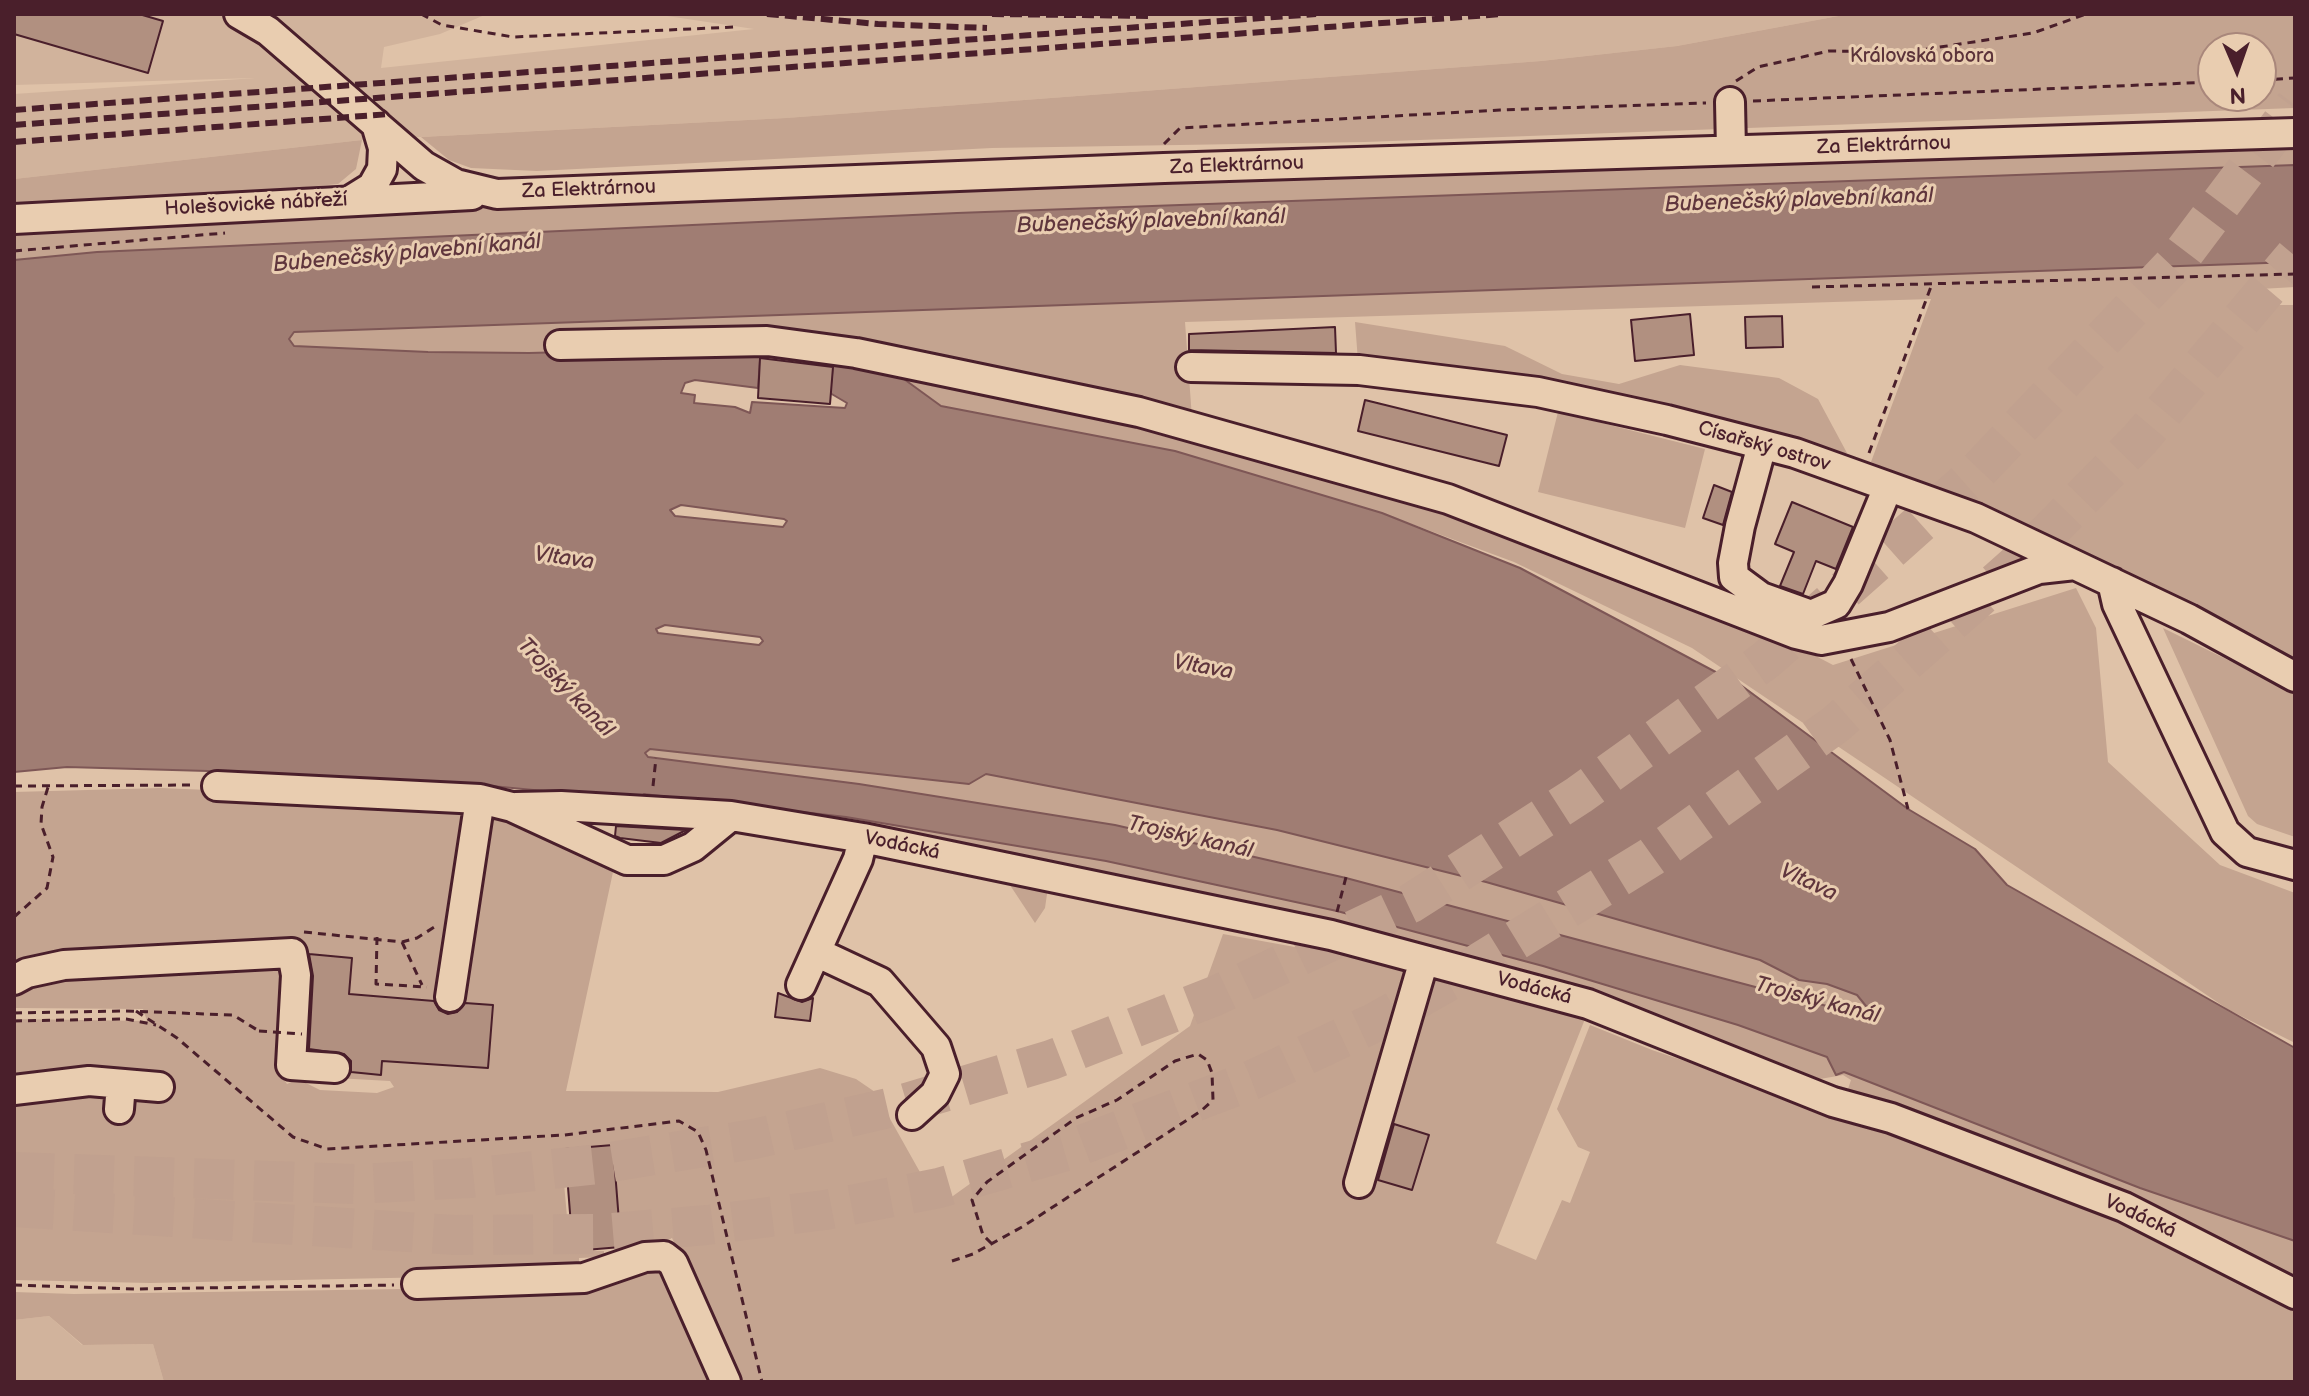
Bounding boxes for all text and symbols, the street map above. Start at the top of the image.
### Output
north arrow [2197,32,2277,112]
park label: Královská obora [1850,45,1994,69]
text: N [2229,81,2247,108]
street label: Za Elektrárnou [1817,132,1951,160]
street label: Za Elektrárnou [1170,152,1304,180]
street label: Za Elektrárnou [522,176,656,204]
water label: Bubenečský plavební kanál [1664,183,1934,219]
street label: Holešovické nábřeží [164,188,348,222]
water label: Bubenečský plavební kanál [1016,204,1286,240]
water label: Bubenečský plavební kanál [272,229,542,279]
street label: Císařský ostrov [1695,417,1833,477]
water label: Vltava [532,542,596,576]
water label: Trojský kanál [511,633,619,743]
water label: Vltava [1171,650,1235,686]
water label: Trojský kanál [1125,811,1255,865]
street label: Vodácká [862,826,942,866]
water label: Vltava [1775,858,1841,908]
street label: Vodácká [1494,968,1574,1010]
water label: Trojský kanál [1752,972,1882,1030]
street label: Vodácká [2100,1190,2180,1244]

